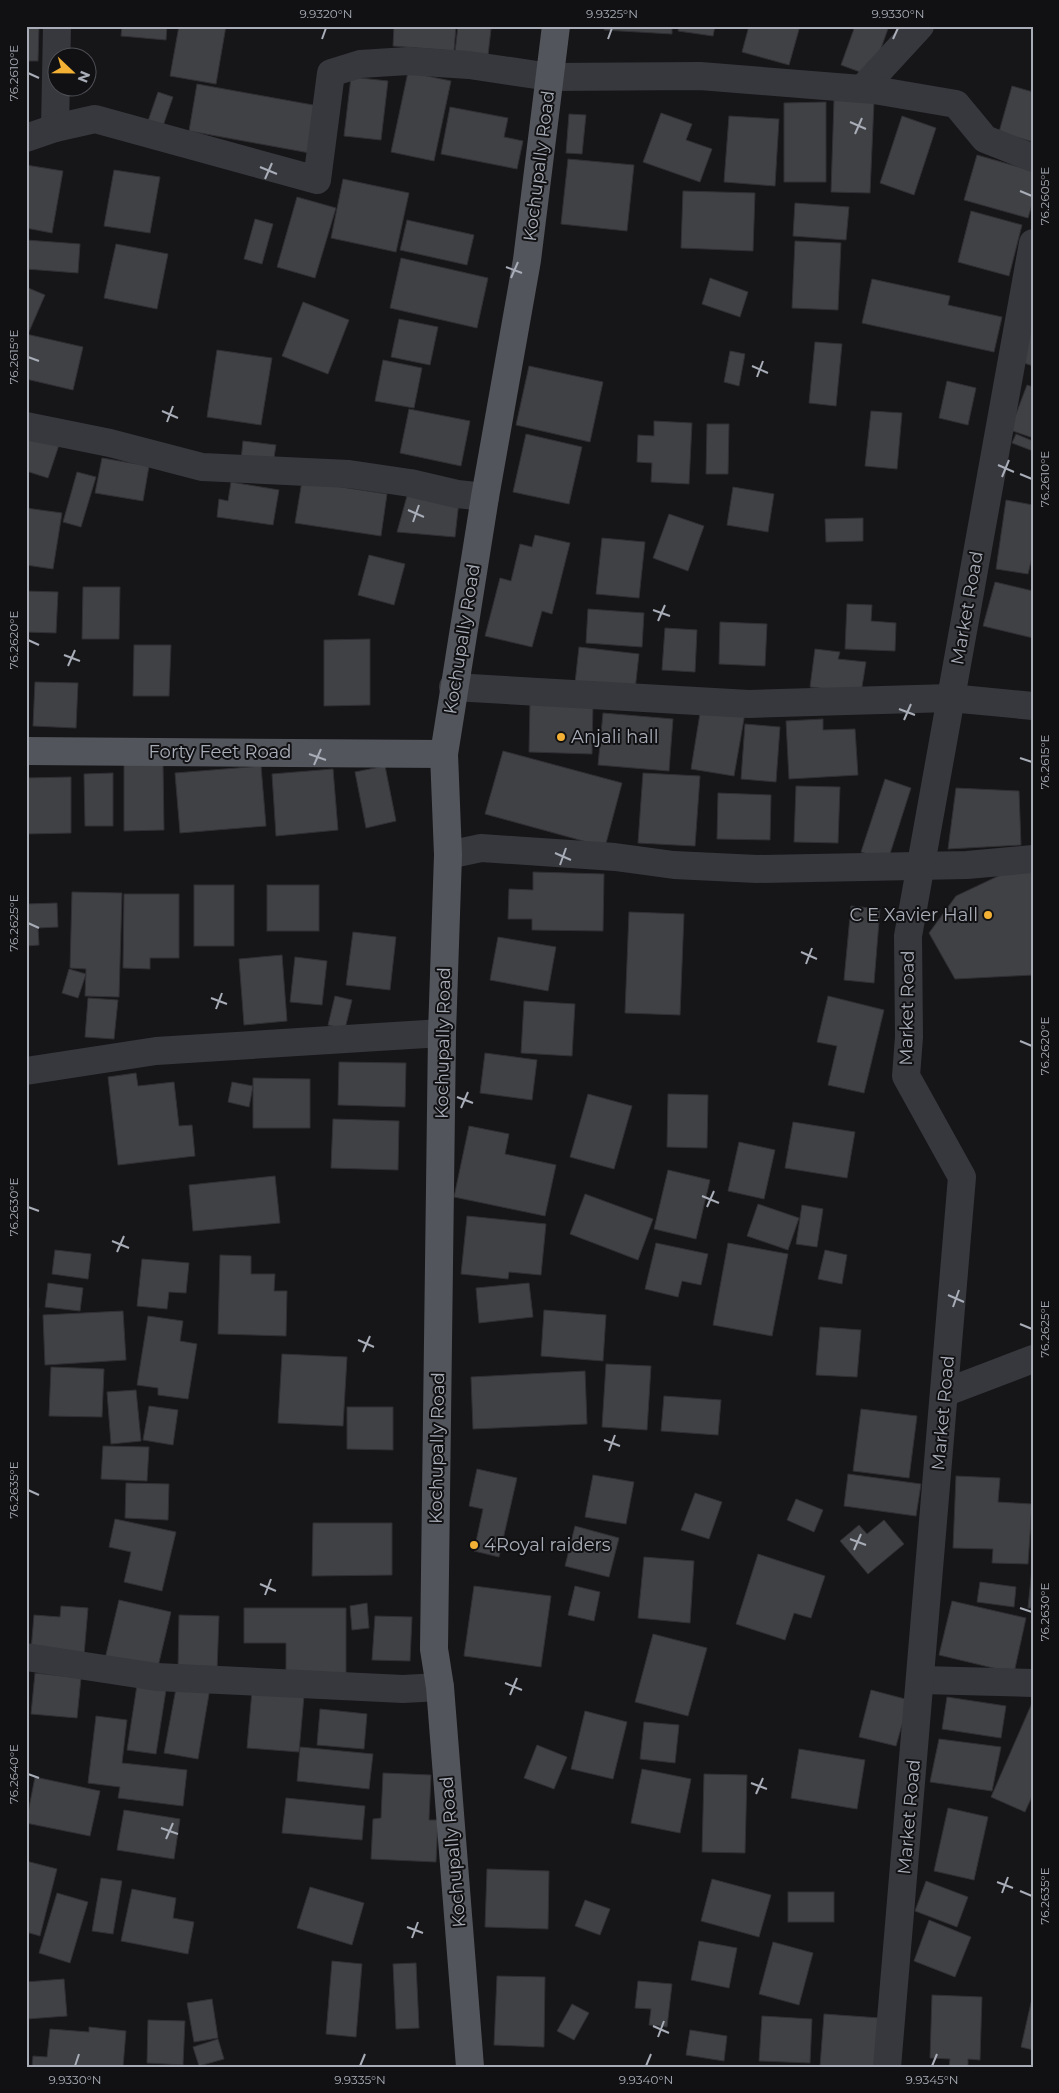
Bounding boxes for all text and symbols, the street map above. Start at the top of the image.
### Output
text: 9.9320°N [299,6,353,21]
text: 9.9325°N [586,6,638,21]
text: 9.9330°N [871,6,925,21]
text: 76.2610°E [6,45,21,101]
north arrow [48,48,98,98]
text: N [74,68,95,85]
street label: Kochupally Road [519,89,559,243]
text: 76.2605°E [1037,167,1052,225]
text: 76.2615°E [6,329,21,385]
text: 76.2610°E [1037,451,1052,507]
street label: Market Road [946,549,988,667]
street label: Kochupally Road [439,562,485,716]
text: 76.2620°E [6,611,21,669]
place label: Anjali hall [571,726,659,748]
marker: Anjali hall [555,731,567,743]
text: 76.2615°E [1037,734,1052,790]
street label: Forty Feet Road [149,741,291,763]
text: 76.2625°E [6,894,21,952]
place label: C E Xavier Hall [849,904,978,926]
marker: C E Xavier Hall [982,909,994,921]
street label: Market Road [895,950,919,1066]
street label: Kochupally Road [431,967,455,1119]
text: 76.2620°E [1037,1017,1052,1075]
text: 76.2630°E [6,1178,21,1236]
text: 76.2625°E [1037,1300,1052,1358]
street label: Market Road [927,1355,959,1471]
street label: Kochupally Road [425,1372,449,1524]
text: 76.2635°E [6,1461,21,1519]
place label: 4Royal raiders [484,1534,611,1556]
marker: 4Royal raiders [468,1539,480,1551]
text: 76.2630°E [1037,1583,1052,1641]
text: 76.2640°E [6,1744,21,1804]
street label: Market Road [893,1759,925,1875]
street label: Kochupally Road [435,1775,471,1929]
text: 76.2635°E [1037,1867,1052,1925]
text: 9.9330°N [48,2072,102,2087]
text: 9.9335°N [334,2072,386,2087]
text: 9.9340°N [619,2072,673,2087]
text: 9.9345°N [906,2072,958,2087]

